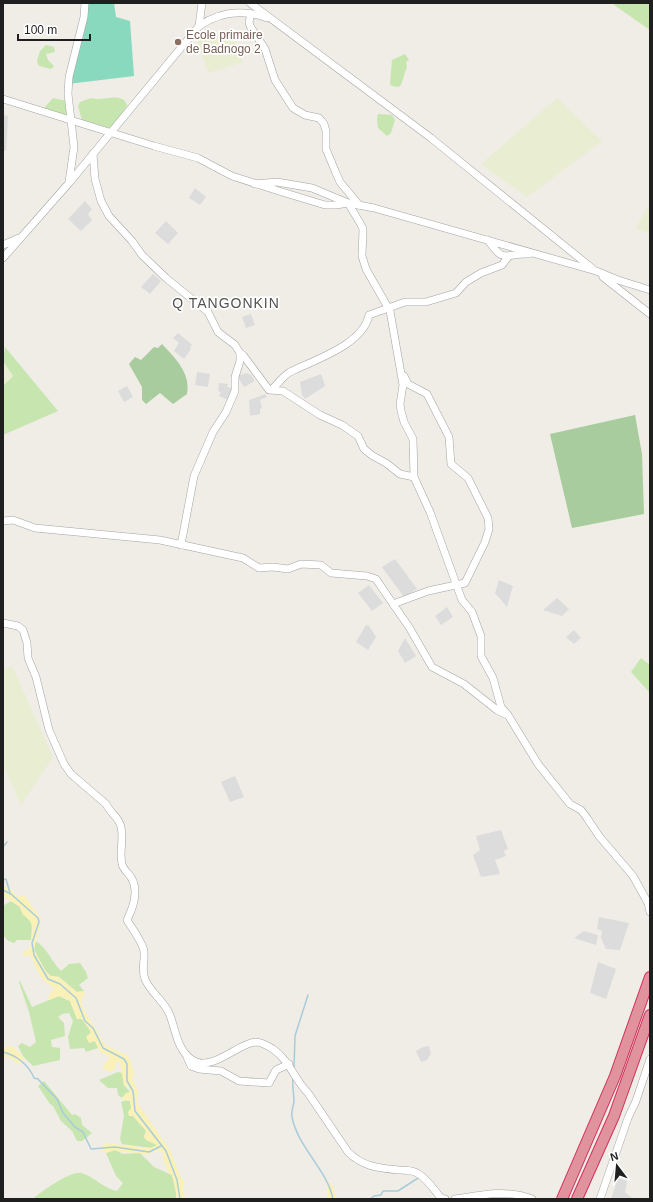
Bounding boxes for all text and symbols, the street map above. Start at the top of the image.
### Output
scale bar [18,16,90,42]
text: 100 m [24,23,57,37]
place label: Ecole primaire de Badnogo 2 [186,28,263,56]
marker: Ecole primaire de Badnogo 2 [173,37,183,47]
district label: Q TANGONKIN [172,295,280,311]
north arrow [597,1146,637,1186]
text: N [609,1150,620,1163]

